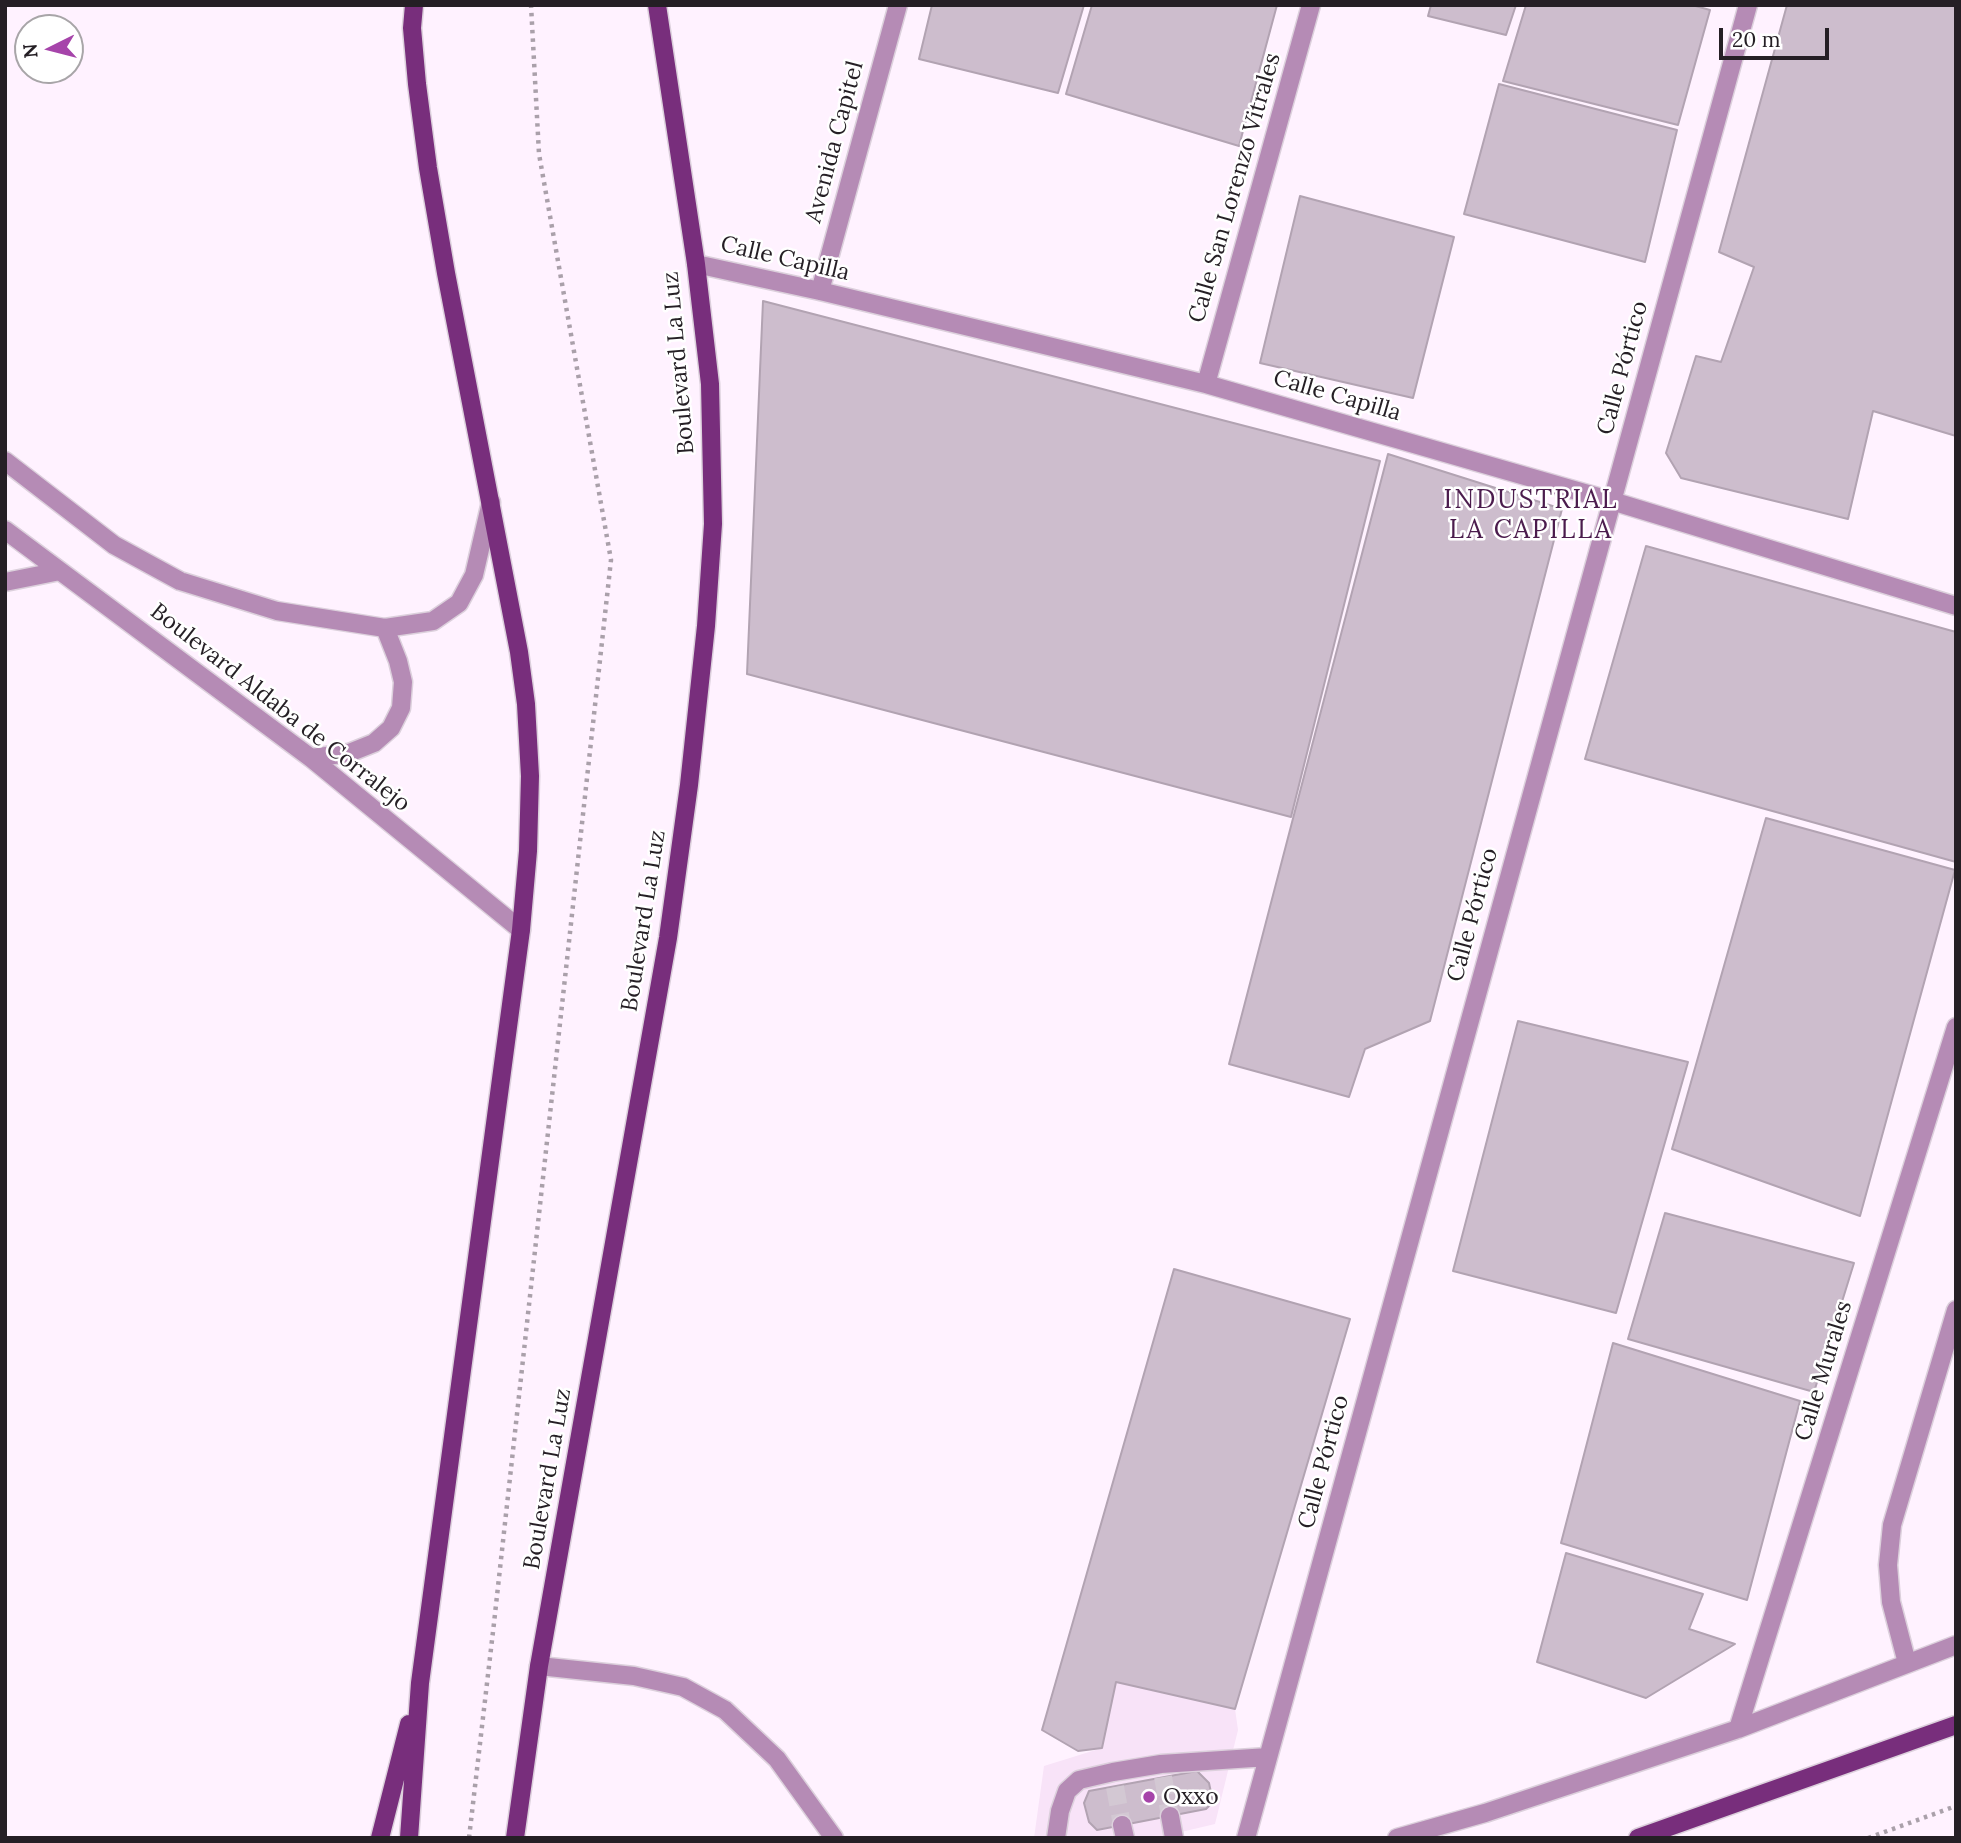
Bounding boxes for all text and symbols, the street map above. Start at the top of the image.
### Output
north arrow [14,14,84,84]
scale bar [1723,14,1833,58]
text: 20 m [1732,26,1781,53]
text: N [17,42,43,60]
street label: Calle San Lorenzo Vitrales [1183,50,1287,326]
street label: Avenida Capitel [800,58,870,226]
street label: Calle Capilla [718,231,852,287]
street label: Boulevard La Luz [657,270,701,456]
street label: Calle Pórtico [1592,298,1654,438]
street label: Calle Capilla [1270,365,1404,427]
district label: INDUSTRIAL LA CAPILLA [1445,485,1617,546]
street label: Boulevard Aldaba de Corralejo [145,598,415,818]
street label: Boulevard La Luz [616,828,672,1014]
street label: Calle Pórtico [1442,845,1504,985]
street label: Calle Murales [1790,1298,1858,1444]
street label: Boulevard La Luz [518,1386,578,1572]
street label: Calle Pórtico [1293,1392,1355,1532]
place label: Oxxo [1163,1783,1219,1811]
marker: Oxxo [1141,1789,1157,1805]

